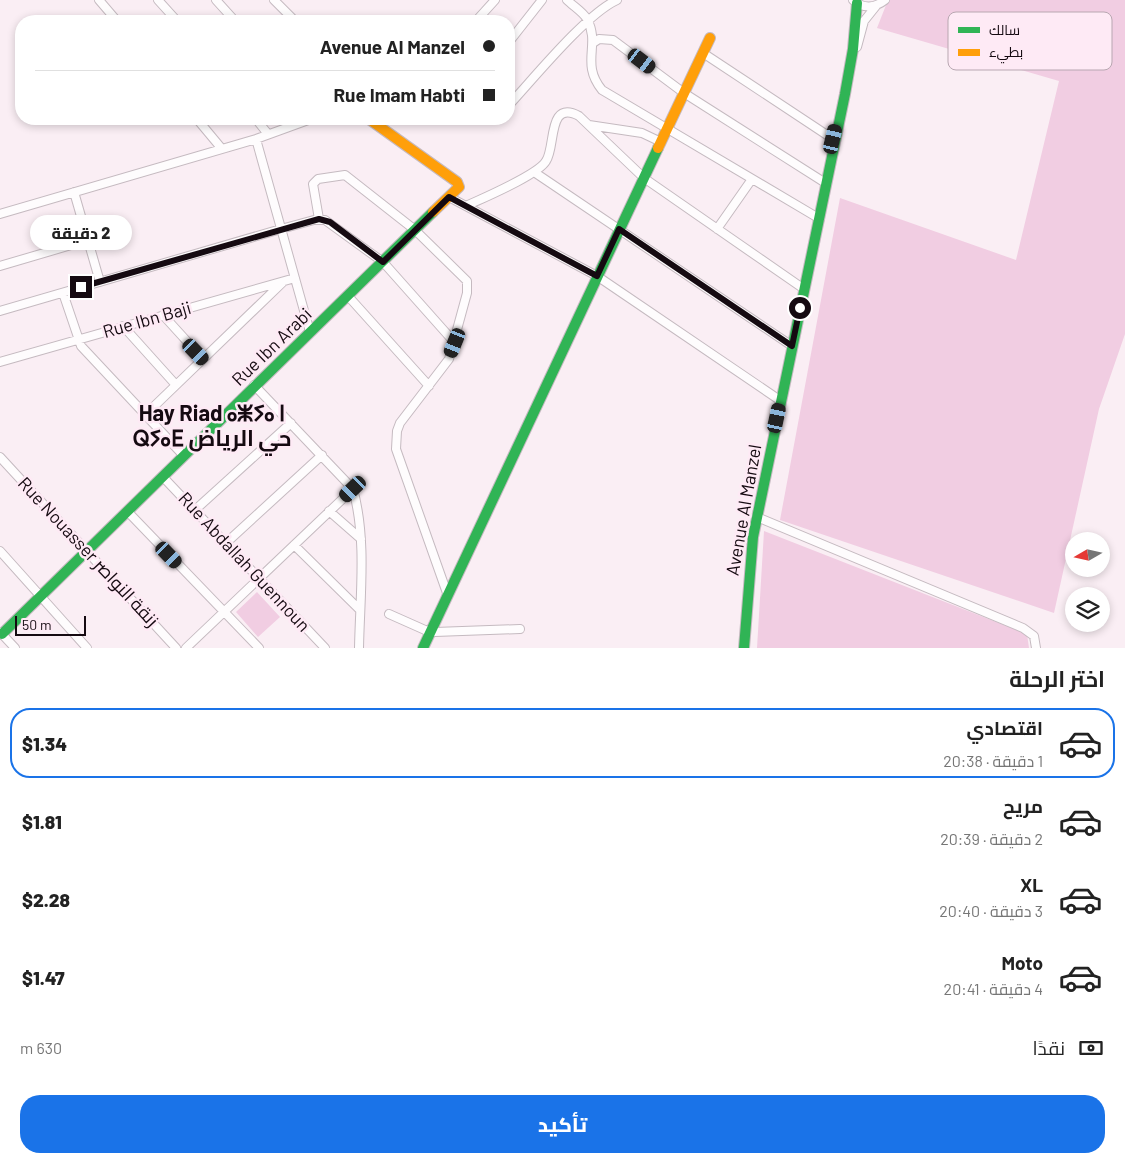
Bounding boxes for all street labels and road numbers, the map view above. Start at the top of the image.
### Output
street label: Rue Ibn Baji [100,296,194,342]
street label: Rue Ibn Arabi [227,303,316,390]
street label: Avenue Al Manzel [721,442,765,577]
street label: Rue Nouasser زنقة النواصر [13,472,164,631]
street label: Rue Abdallah Guennoun [174,487,315,636]

